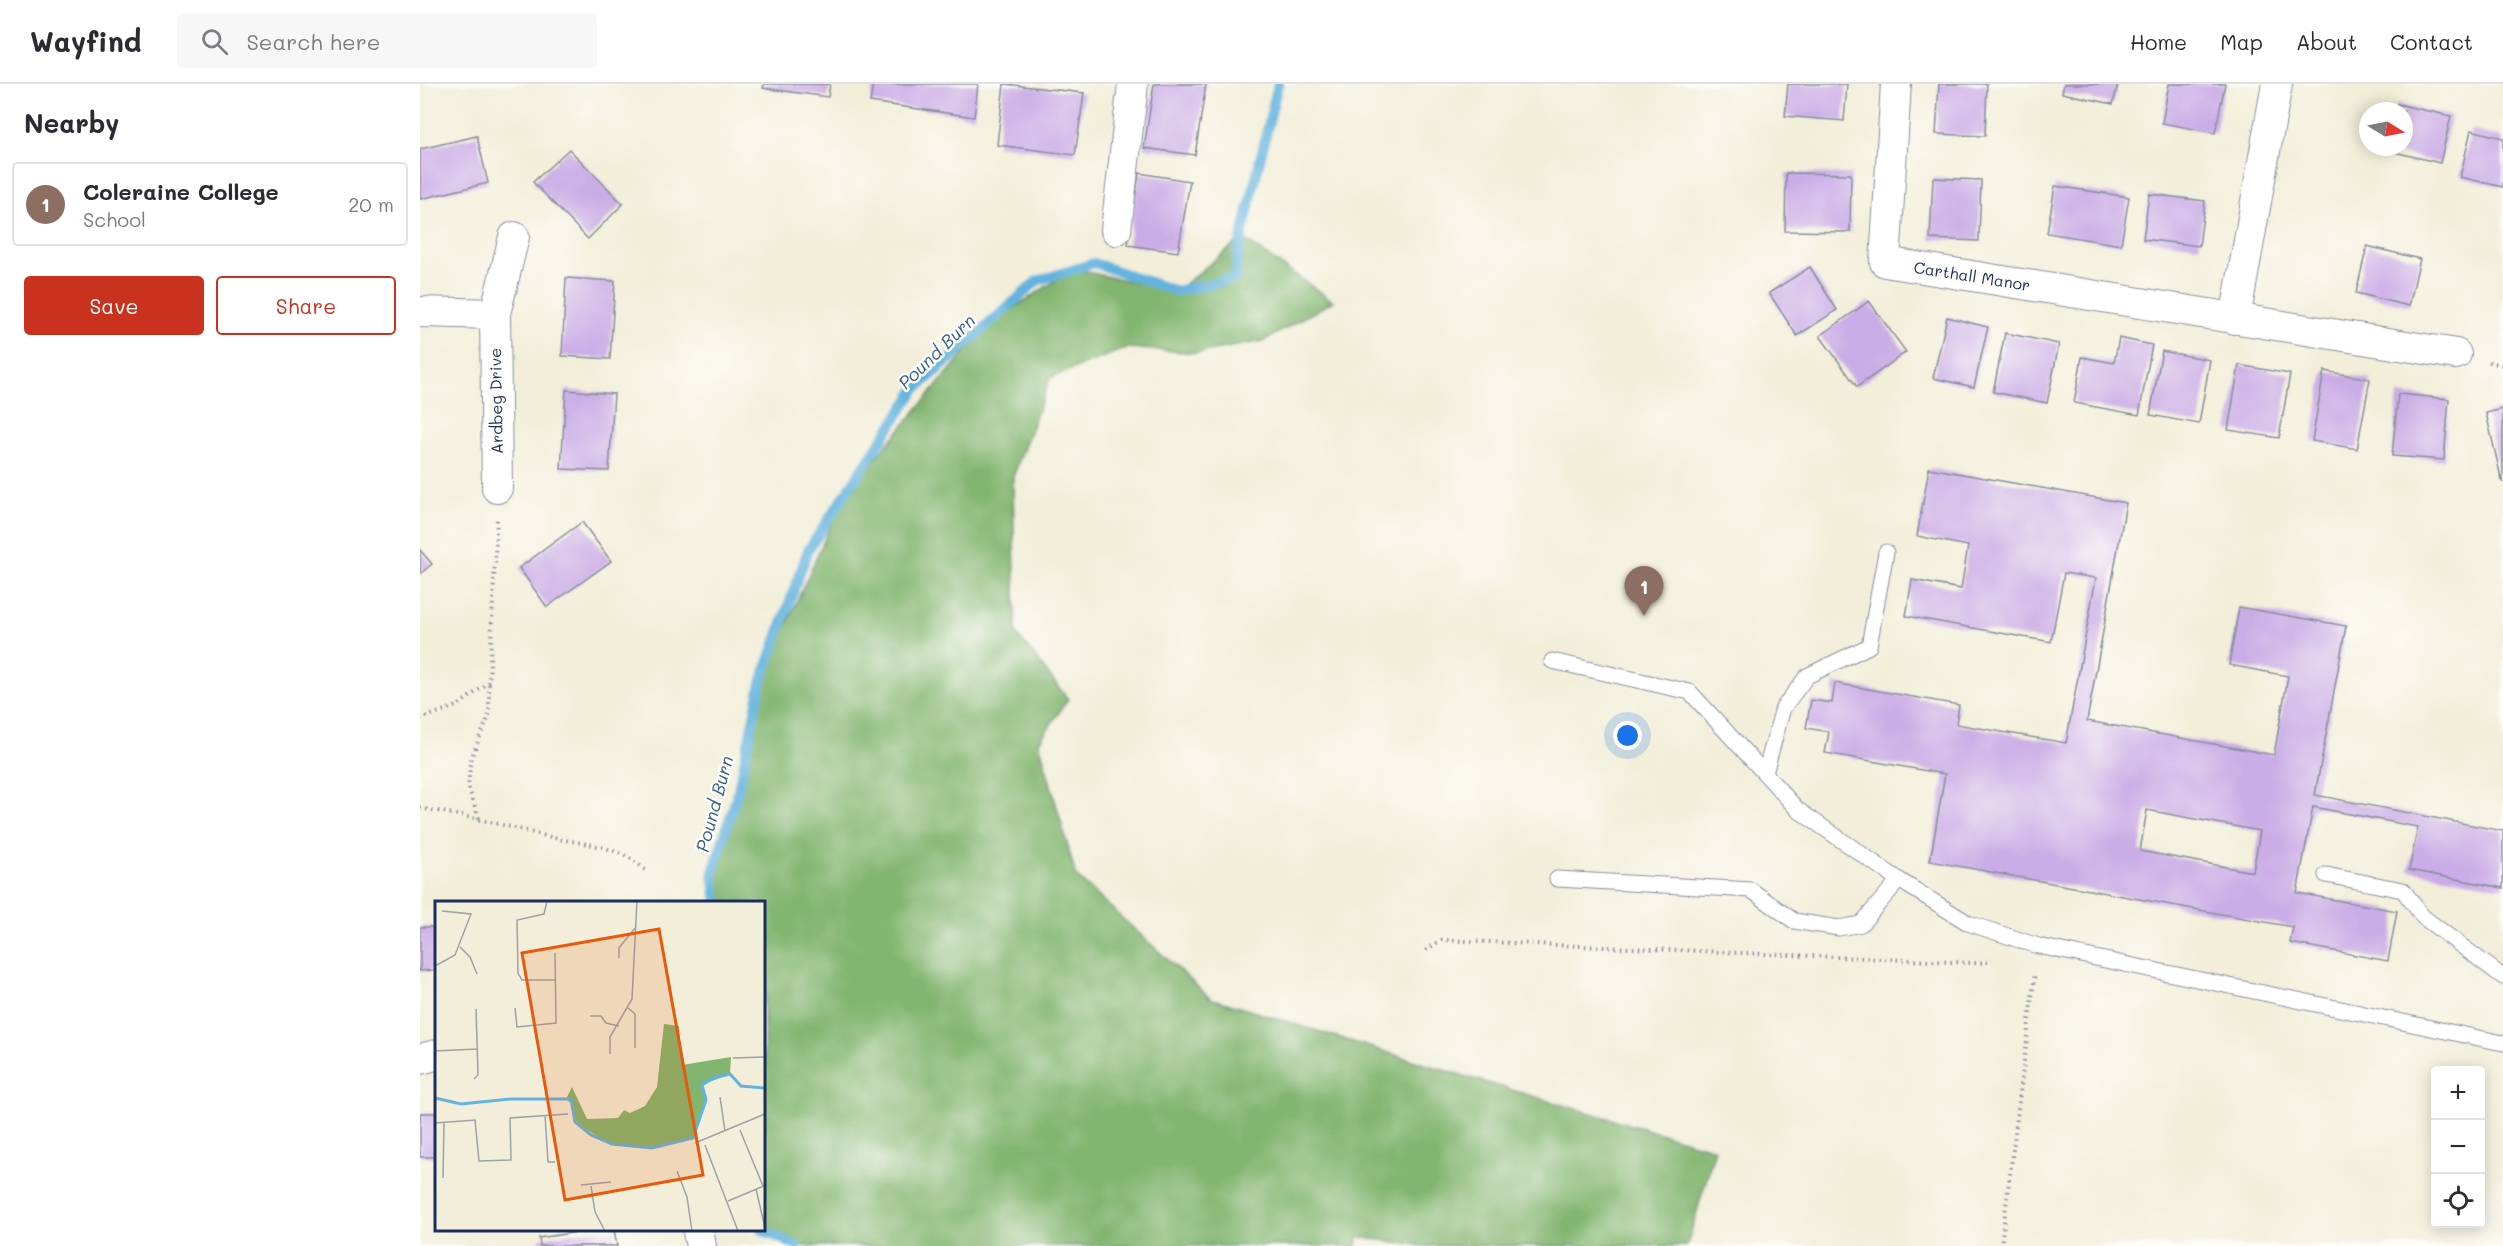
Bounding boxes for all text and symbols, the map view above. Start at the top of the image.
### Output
search box [177,14,597,68]
text: Wayfind [30,23,141,59]
icon: search [198,25,231,58]
text: Search here [246,27,380,56]
text: Home [2130,28,2187,55]
text: Map [2220,28,2263,55]
text: About [2296,28,2357,55]
text: Contact [2390,28,2473,55]
north arrow [2359,102,2413,156]
text: Nearby [24,106,119,140]
text: Coleraine College [83,177,279,206]
text: 1 [41,191,50,217]
text: 20 m [348,191,394,217]
text: School [83,206,146,232]
street label: Carthall Manor [1912,256,2032,295]
button: Save [24,276,204,335]
button: Share [216,276,396,335]
water label: Pound Burn [892,308,980,394]
street label: Ardbeg Drive [484,348,507,454]
pin: 1 [1624,566,1664,616]
your location [1613,721,1642,750]
water label: Pound Burn [690,753,738,855]
inset map [435,901,765,1231]
map controls [2431,1066,2485,1228]
button: + [2431,1066,2485,1120]
button: − [2431,1120,2485,1174]
button: locate [2431,1174,2485,1228]

